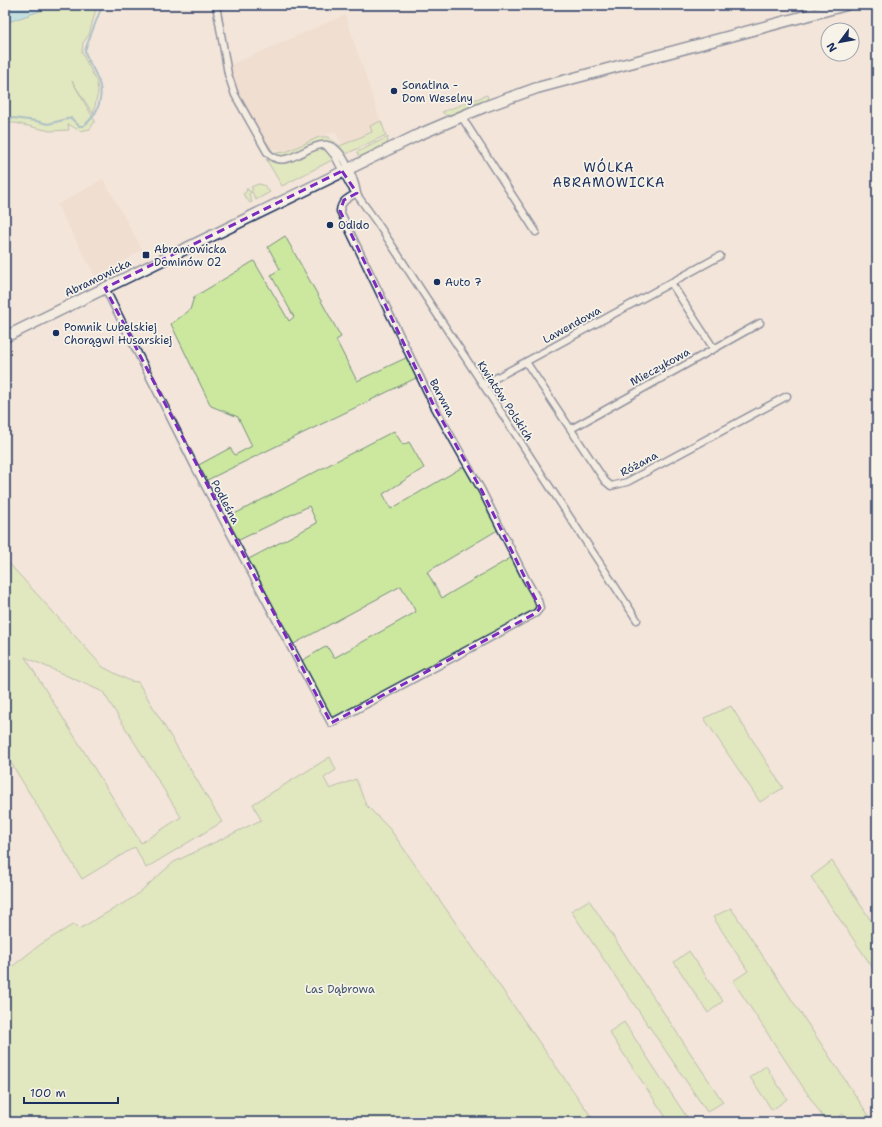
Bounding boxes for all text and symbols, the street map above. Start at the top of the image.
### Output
north arrow [820,22,860,62]
text: N [823,39,841,55]
place label: Sonatina - Dom Weselny [402,78,473,106]
marker: Sonatina - Dom Weselny [389,86,399,96]
district label: WÓLKA ABRAMOWICKA [553,158,665,191]
place label: Odido [338,218,370,233]
marker: Odido [325,220,335,230]
place label: Abramowicka Dominów 02 [154,242,226,270]
marker: Abramowicka Dominów 02 [141,250,151,260]
street label: Abramowicka [62,255,134,301]
place label: Auto 7 [445,275,482,290]
marker: Auto 7 [432,277,442,287]
street label: Lawendowa [540,303,604,347]
place label: Pomnik Lubelskiej Chorągwi Husarskiej [64,320,172,348]
marker: Pomnik Lubelskiej Chorągwi Husarskiej [51,328,61,338]
street label: Mieczykowa [627,344,693,390]
street label: Kwiatów Polskich [474,358,537,444]
street label: Barwna [426,376,458,420]
street label: Różana [618,448,660,480]
street label: Podleśna [207,477,243,527]
park label: Las Dąbrowa [305,982,375,997]
scale bar [24,1079,118,1105]
text: 100 m [30,1085,66,1101]

